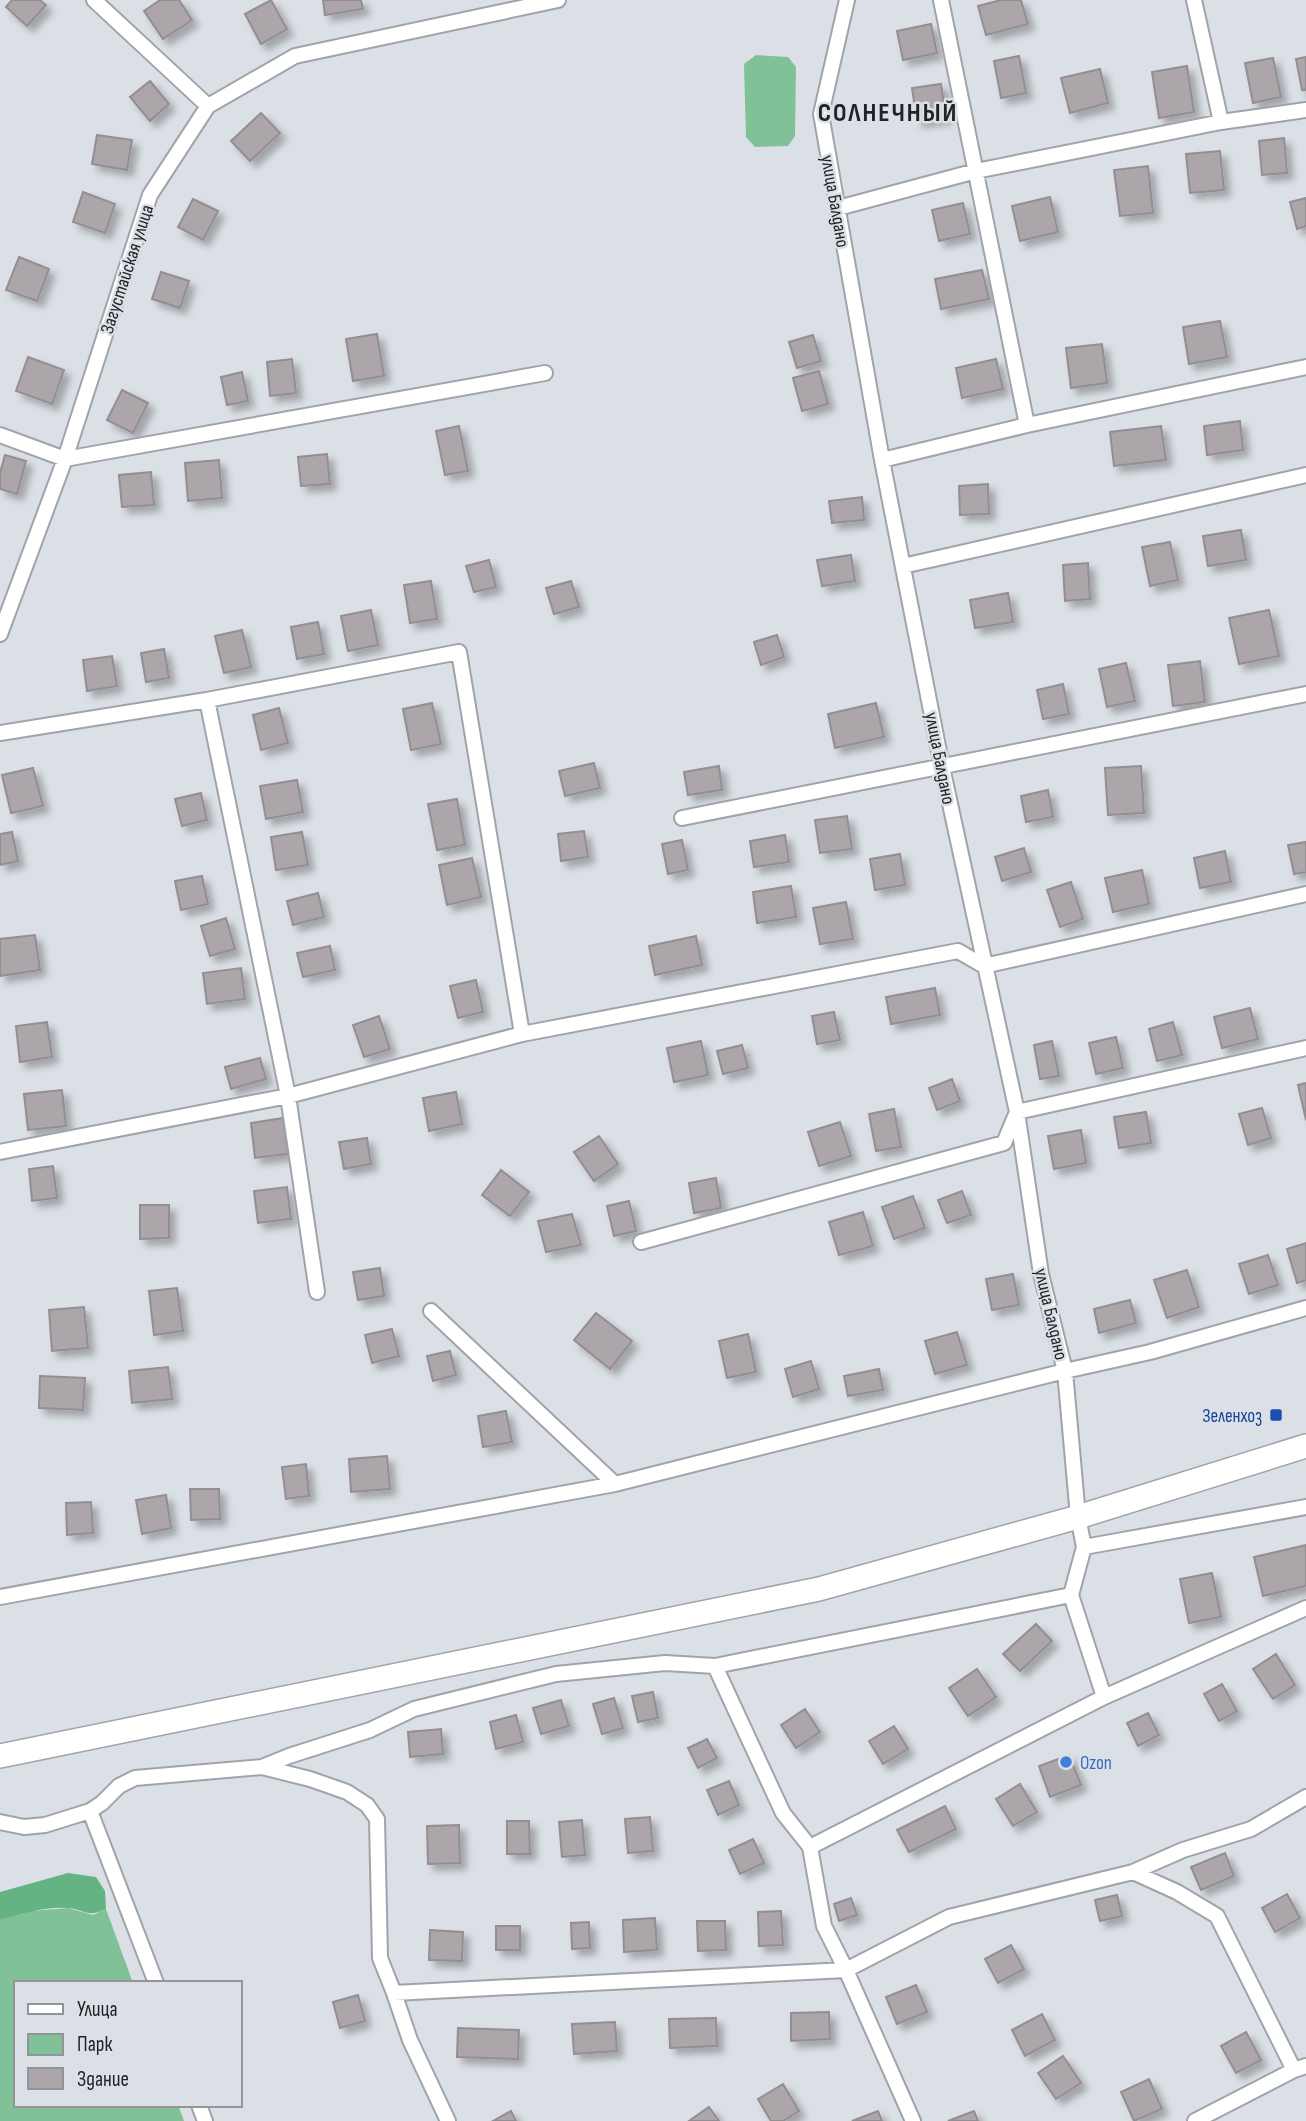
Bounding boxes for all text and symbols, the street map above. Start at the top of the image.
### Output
district label: СОЛНЕЧНЫЙ [818,98,958,129]
street label: улица Балдано [815,153,854,249]
street label: Загустайская улица [96,202,159,337]
street label: улица Балдано [919,710,960,806]
street label: улица Балдано [1029,1266,1072,1362]
place label: Зеленхоз [1202,1405,1262,1428]
marker: Зеленхоз [1268,1407,1284,1423]
place label: Ozon [1080,1752,1112,1775]
marker: Ozon [1058,1754,1074,1770]
legend [14,1981,242,2107]
text: Улица [77,1997,118,2022]
text: Парк [77,2032,112,2057]
text: Здание [77,2067,129,2092]

